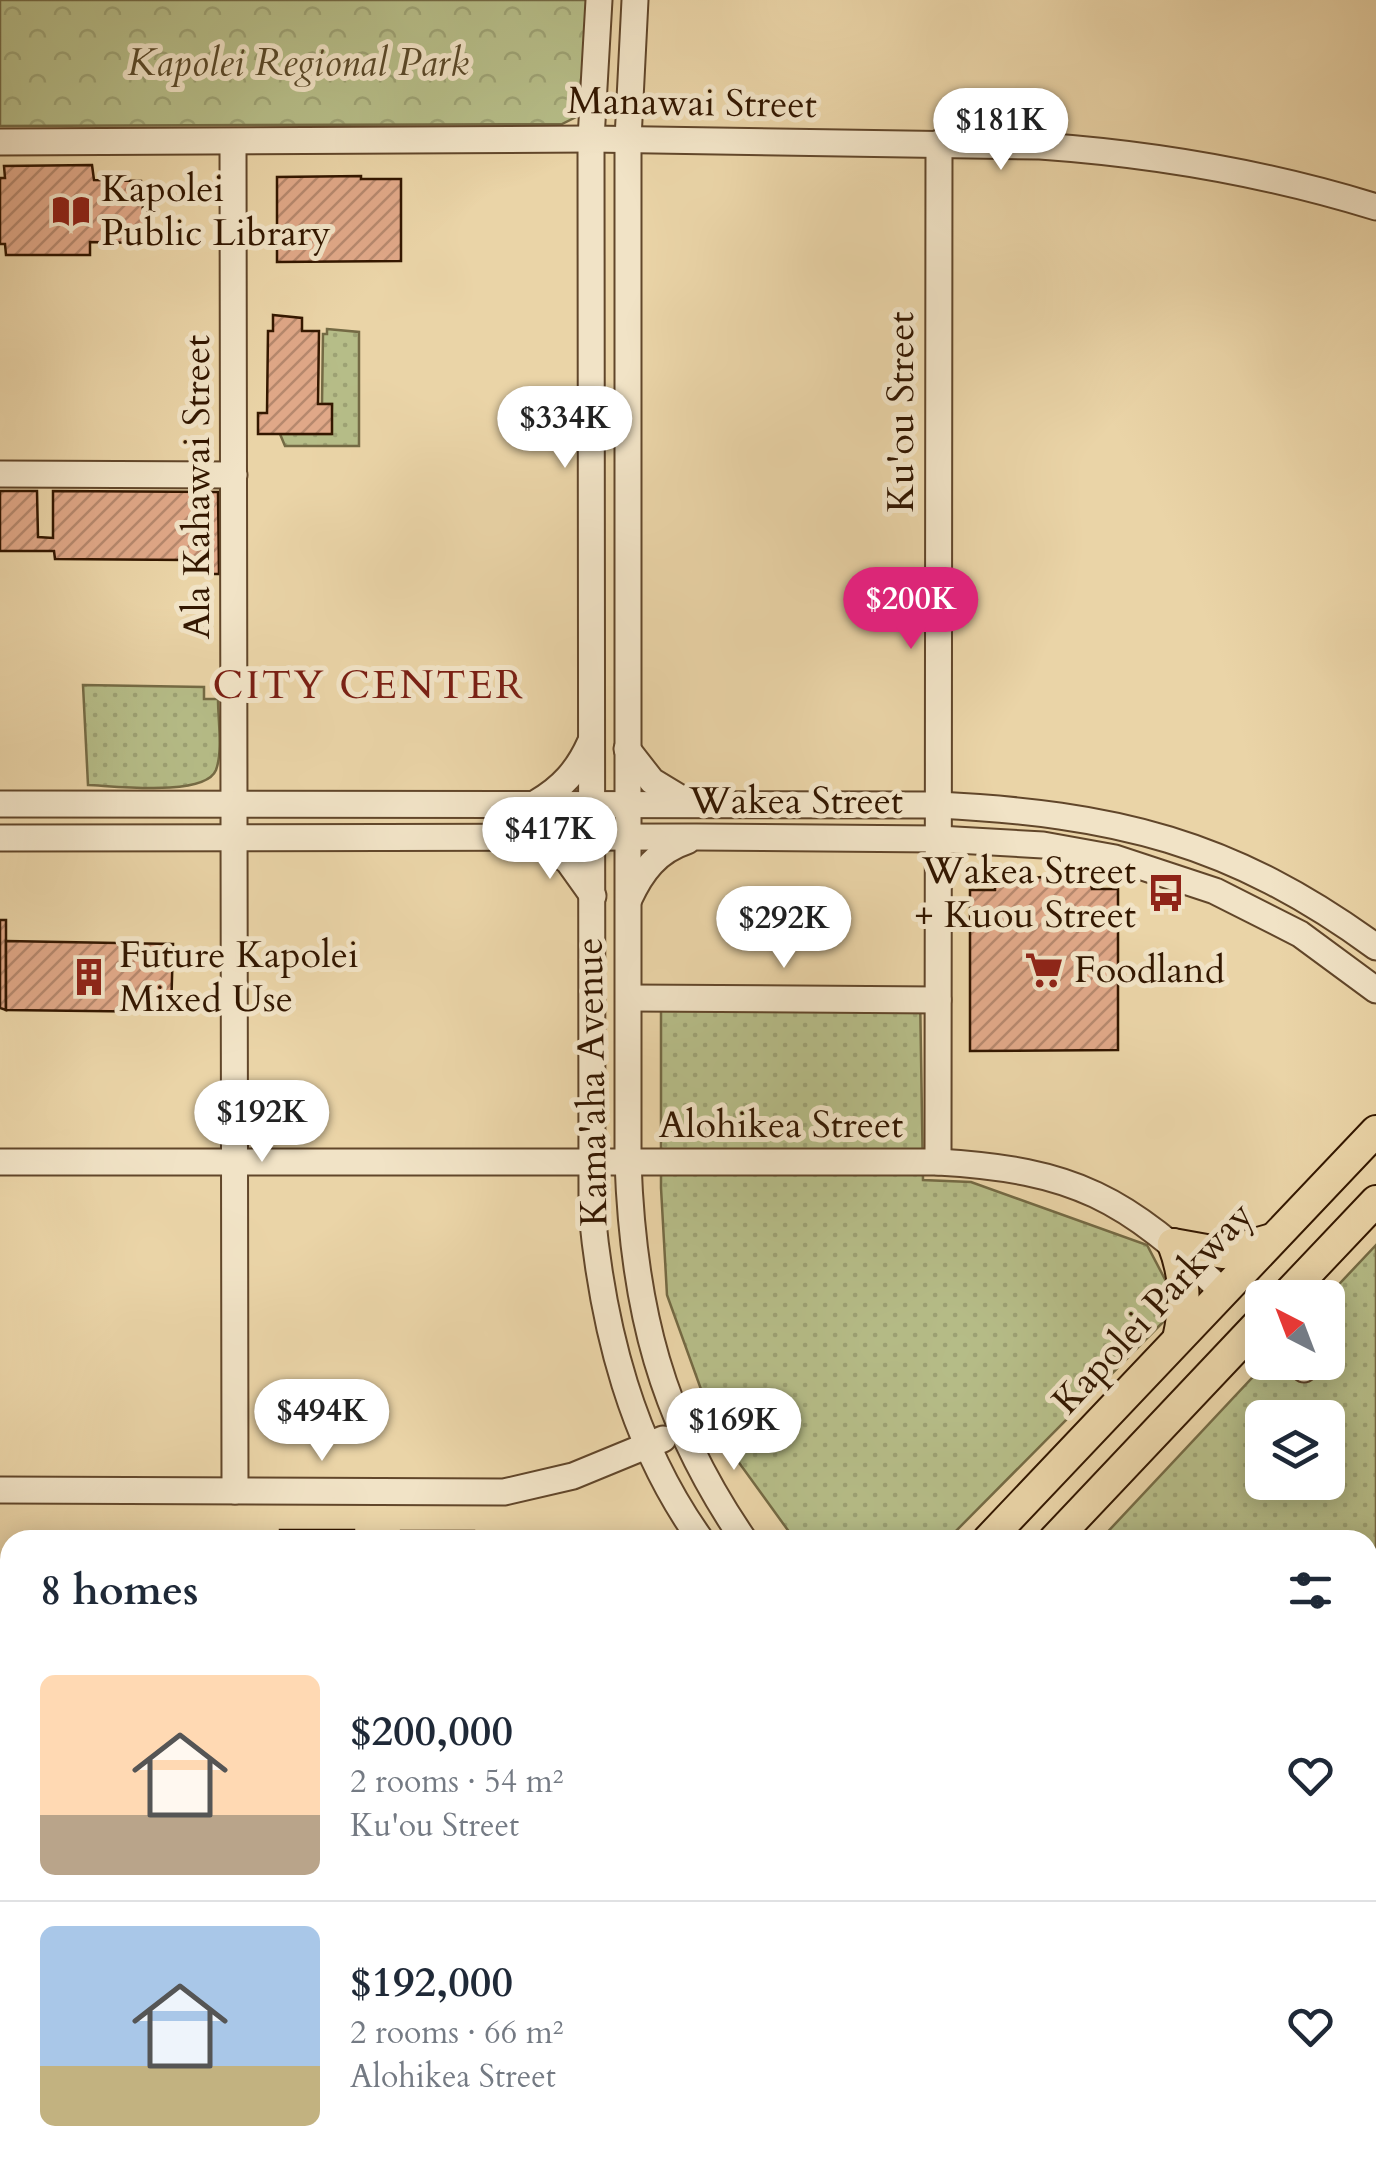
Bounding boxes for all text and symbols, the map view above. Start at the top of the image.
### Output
park label: Kapolei Regional Park [127,37,469,89]
street label: Manawai Street [567,75,817,131]
pin: $181K [931,88,1071,173]
text: $181K [955,98,1047,142]
place label: Kapolei Public Library [101,163,331,259]
library icon: Kapolei Public Library [50,190,92,232]
street label: Ku'ou Street [875,312,927,512]
street label: Ala Kahawai Street [171,335,223,639]
pin: $334K [495,386,635,471]
text: $334K [519,396,611,440]
pin: $200K [841,567,981,652]
text: $200K [865,577,957,621]
district label: CITY CENTER [213,658,525,713]
street label: Wakea Street [688,775,903,827]
pin: $417K [480,797,620,882]
text: $417K [504,807,596,851]
place label: Wakea Street + Kuou Street [914,845,1136,941]
bus stop icon: Wakea Street + Kuou Street [1145,872,1187,914]
pin: $292K [714,886,854,971]
text: $292K [738,896,830,940]
place label: Future Kapolei Mixed Use [119,929,359,1025]
street label: Kama'aha Avenue [563,937,621,1227]
place label: Foodland [1074,944,1225,996]
supermarket icon: Foodland [1023,949,1065,991]
building icon: Future Kapolei Mixed Use [68,956,110,998]
pin: $192K [192,1080,332,1165]
text: $192K [216,1090,308,1134]
street label: Alohikea Street [659,1099,903,1151]
street label: Kapolei Parkway [1041,1190,1265,1426]
north arrow [1245,1280,1345,1380]
map controls [1245,1280,1345,1500]
pin: $494K [252,1379,392,1464]
pin: $169K [664,1388,804,1473]
text: $494K [276,1389,368,1433]
text: $169K [688,1398,780,1442]
button: layers [1245,1400,1345,1500]
text: 8 homes [40,1562,198,1619]
icon: filters [1283,1563,1338,1618]
text: $200,000 [350,1703,513,1760]
icon: home [120,1715,240,1835]
icon: heart [1283,1748,1338,1803]
text: 2 rooms · 54 m² [350,1760,563,1804]
text: Ku'ou Street [350,1804,519,1848]
text: $192,000 [350,1954,513,2011]
icon: home [120,1966,240,2086]
icon: heart [1283,1999,1338,2054]
text: 2 rooms · 66 m² [350,2011,563,2055]
text: Alohikea Street [350,2055,556,2099]

